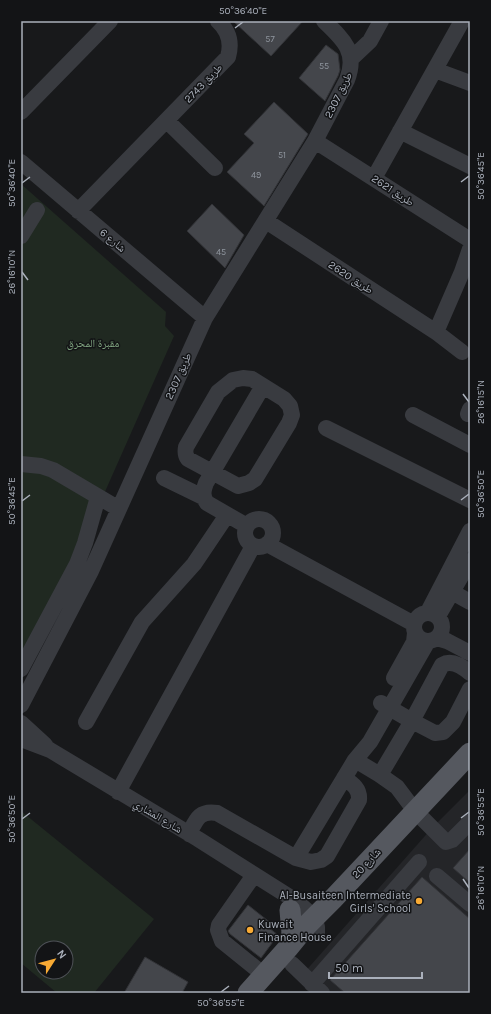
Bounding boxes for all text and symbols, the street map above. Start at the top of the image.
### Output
text: 50°36'40"E [219,5,267,17]
house number: 57 [265,34,275,44]
street label: طريق 2743 [182,61,225,106]
house number: 55 [319,61,329,71]
street label: طريق 2307 [322,70,355,120]
house number: 51 [278,150,286,160]
text: 50°36'45"E [475,152,487,200]
text: 50°36'40"E [6,159,18,207]
house number: 49 [251,170,261,180]
street label: طريق 2621 [369,172,416,209]
street label: شارع 6 [97,226,128,255]
house number: 45 [216,247,226,257]
text: 26°16'10"N [6,250,18,294]
street label: طريق 2620 [326,258,376,297]
park label: مقبرة المحرق [67,337,119,350]
street label: طريق 2307 [162,351,195,402]
text: 26°16'15"N [475,380,487,424]
text: 50°36'50"E [475,470,487,518]
text: 50°36'45"E [6,477,18,525]
text: 50°36'55"E [475,788,487,836]
text: 50°36'50"E [6,795,18,843]
street label: شارع المشاري [130,797,184,837]
street label: شارع 20 [349,846,384,881]
text: 26°16'10"N [475,866,487,910]
place label: Al-Busaiteen Intermediate Girls' School [279,889,411,915]
marker: Al-Busaiteen Intermediate Girls' School [414,896,424,906]
place label: Kuwait Finance House [258,918,332,944]
marker: Kuwait Finance House [245,925,255,935]
north arrow [34,940,74,980]
text: N [54,947,69,961]
scale bar [329,954,422,980]
text: 50 m [335,961,363,975]
text: 50°36'55"E [197,997,245,1009]

